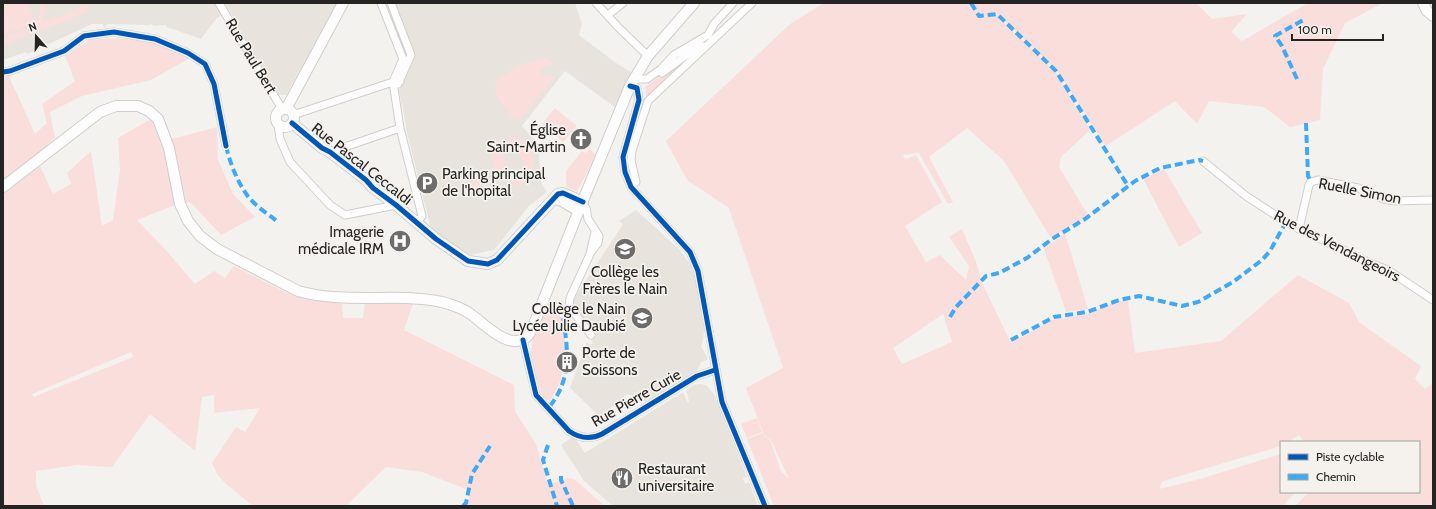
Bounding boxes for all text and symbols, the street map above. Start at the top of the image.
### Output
street label: Rue Paul Bert [222,15,280,97]
north arrow [16,16,56,56]
scale bar [1292,16,1383,42]
text: N [27,19,39,35]
text: 100 m [1298,22,1332,37]
street label: Rue Pascal Ceccaldi [308,119,416,209]
place label: Église Saint-Martin [487,120,566,156]
church icon: Église Saint-Martin [568,126,594,152]
place label: Parking principal de l'hopital [442,165,546,200]
parking icon: Parking principal de l'hopital [414,170,440,196]
street label: Ruelle Simon [1317,174,1403,208]
street label: Rue des Vendangeoirs [1271,206,1403,286]
place label: Imagerie médicale IRM [298,223,384,258]
hospital icon: Imagerie médicale IRM [387,228,413,254]
school or university icon: Collège les Frères le Nain [612,236,638,262]
place label: Collège les Frères le Nain [583,263,667,298]
place label: Collège le Nain Lycée Julie Daubié [512,300,626,335]
school or university icon: Collège le Nain Lycée Julie Daubié [629,305,655,331]
place label: Porte de Soissons [582,344,637,379]
building icon: Porte de Soissons [554,349,580,375]
street label: Rue Pierre Curie [588,365,684,431]
legend [1280,441,1420,493]
text: Piste cyclable [1316,449,1384,464]
place label: Restaurant universitaire [638,460,714,495]
restaurant icon: Restaurant universitaire [609,465,635,491]
text: Chemin [1316,469,1356,484]

